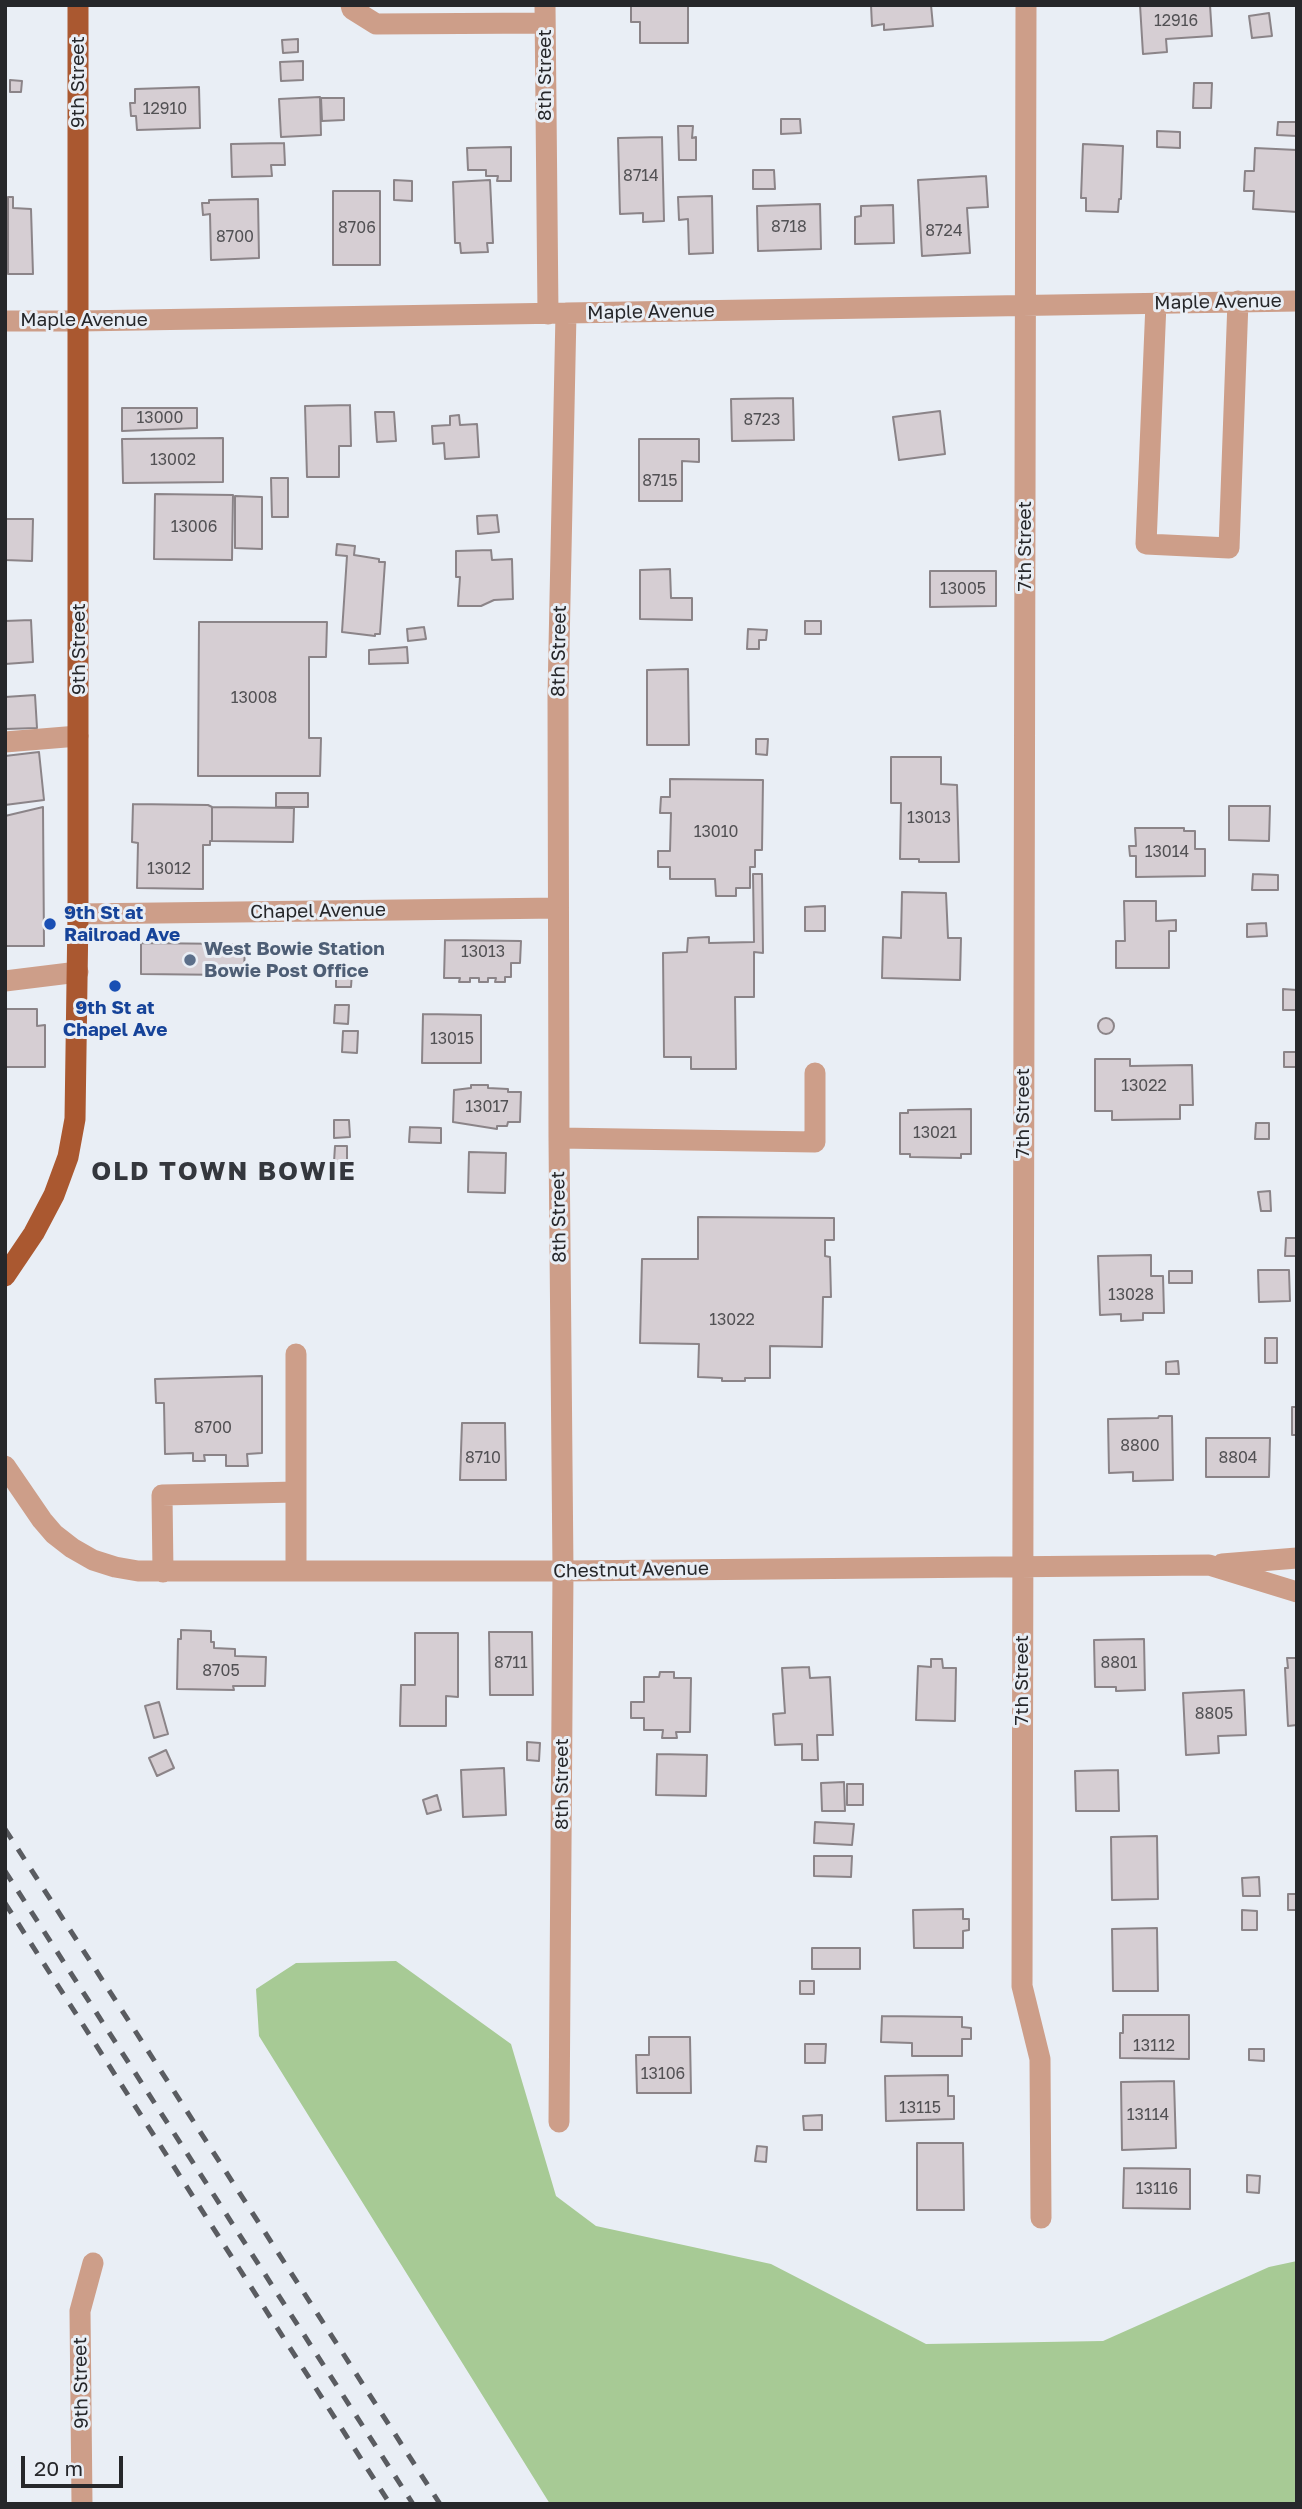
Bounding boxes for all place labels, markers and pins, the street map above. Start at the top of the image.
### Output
place label: 9th St at Railroad Ave [64,902,180,946]
marker: 9th St at Railroad Ave [42,916,58,932]
place label: West Bowie Station Bowie Post Office [204,938,385,982]
marker: West Bowie Station Bowie Post Office [182,952,198,968]
marker: 9th St at Chapel Ave [107,978,123,994]
place label: 9th St at Chapel Ave [63,997,167,1041]

